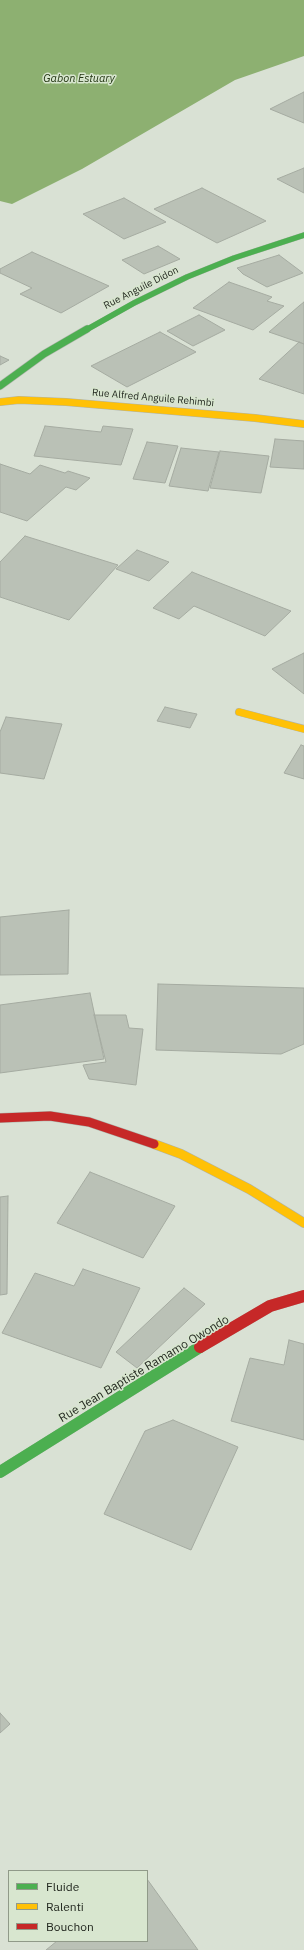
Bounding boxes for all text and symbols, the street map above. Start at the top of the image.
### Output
water label: Gabon Estuary [43,72,115,86]
street label: Rue Anguile Didon [102,264,180,312]
street label: Rue Alfred Anguile Rehimbi [91,387,215,409]
street label: Rue Jean Baptiste Ramamo Owondo [56,1312,232,1426]
legend [8,1870,148,1942]
text: Fluide [46,1879,79,1894]
text: Ralenti [46,1899,84,1914]
text: Bouchon [46,1919,94,1934]

